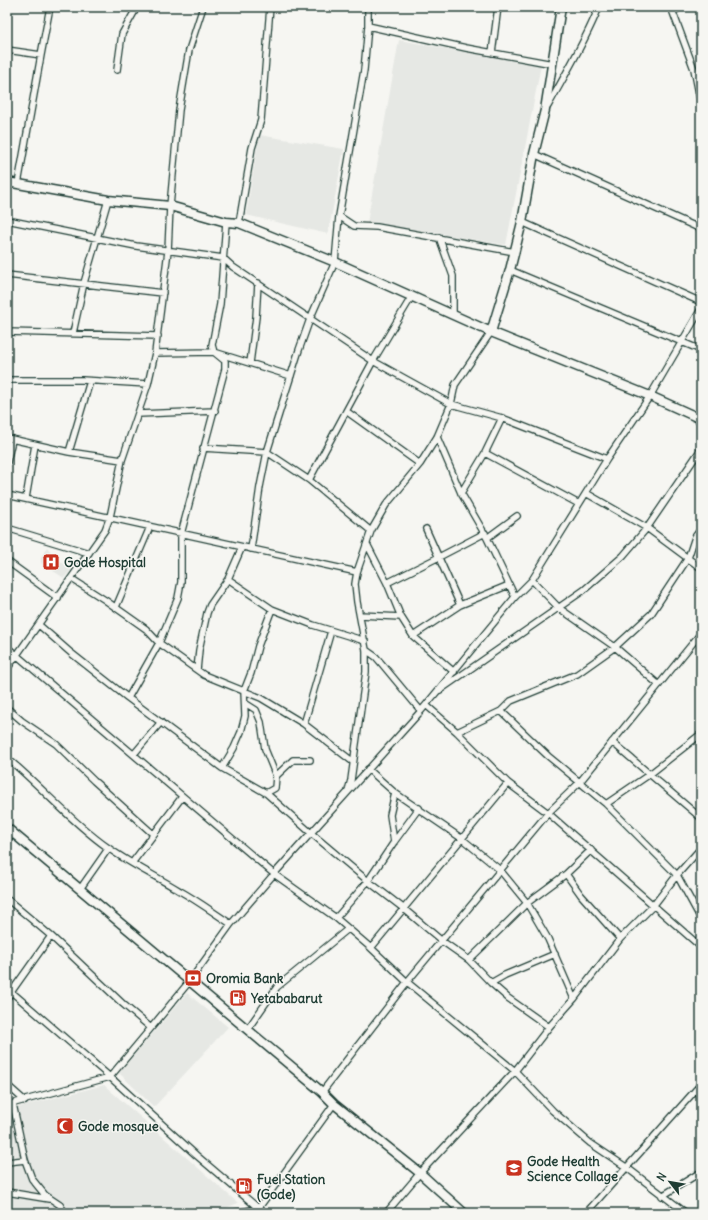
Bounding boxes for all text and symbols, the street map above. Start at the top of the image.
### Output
hospital icon: Gode Hospital [41,552,61,572]
place label: Gode Hospital [64,554,146,571]
bank icon: Oromia Bank [183,968,203,988]
place label: Oromia Bank [206,970,284,987]
fuel station icon: Yetababarut [228,988,248,1008]
place label: Yetababarut [250,990,323,1007]
mosque icon: Gode mosque [55,1116,75,1136]
place label: Gode mosque [78,1118,159,1135]
place label: Gode Health Science Collage [527,1153,618,1185]
school or university icon: Gode Health Science Collage [504,1158,524,1178]
north arrow [650,1162,690,1202]
text: N [653,1170,669,1184]
place label: Fuel Station (Gode) [257,1171,326,1203]
fuel station icon: Fuel Station (Gode) [234,1176,254,1196]

